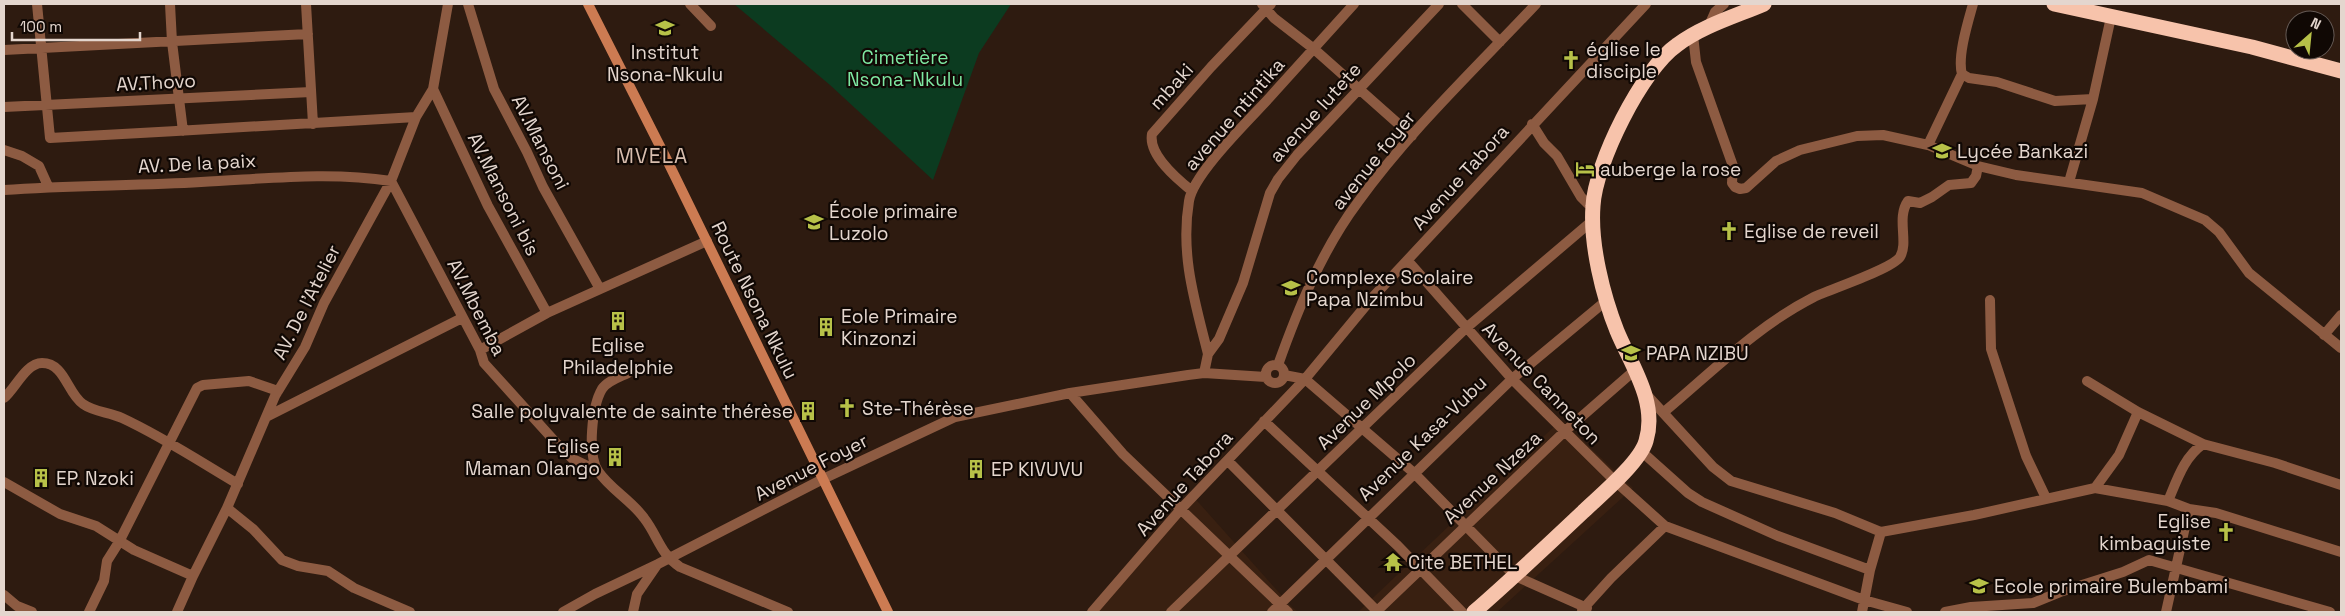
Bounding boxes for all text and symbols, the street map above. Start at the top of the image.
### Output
scale bar [12,10,140,42]
north arrow [2285,10,2335,60]
text: N [2308,13,2324,34]
text: 100 m [20,17,62,36]
school or university icon: Institut Nsona-Nkulu [654,17,676,39]
place label: église le disciple [1586,37,1661,84]
place label: Institut Nsona-Nkulu [607,40,723,87]
park label: Cimetière Nsona-Nkulu [847,45,963,92]
church icon: église le disciple [1560,49,1582,71]
street label: avenue ntintika [1179,53,1290,176]
street label: avenue lutete [1264,57,1367,168]
street label: mbaki [1144,58,1199,115]
street label: AV.Thovo [115,68,197,97]
street label: AV.Mansoni [506,91,575,194]
street label: avenue foyer [1326,106,1421,215]
street label: Avenue Tabora [1406,119,1514,235]
street label: AV.Mansoni bis [462,128,545,260]
place label: Lycée Bankazi [1957,139,2088,164]
school or university icon: Lycée Bankazi [1931,140,1953,162]
district label: MVELA [616,142,688,169]
street label: AV. De la paix [137,148,257,179]
place label: auberge la rose [1600,157,1741,182]
hotel icon: auberge la rose [1574,158,1596,180]
place label: École primaire Luzolo [829,199,958,246]
school or university icon: École primaire Luzolo [803,211,825,233]
street label: Route Nsona Nkulu [706,217,804,383]
place label: Eglise de reveil [1744,219,1879,244]
church icon: Eglise de reveil [1718,220,1740,242]
street label: AV. De l'Atelier [267,240,346,364]
street label: AV.Mbemba [441,255,512,360]
place label: Complexe Scolaire Papa Nzimbu [1306,265,1474,312]
school or university icon: Complexe Scolaire Papa Nzimbu [1280,277,1302,299]
place label: Eole Primaire Kinzonzi [841,304,957,351]
building icon: Eglise Philadelphie [607,310,629,332]
building icon: Eole Primaire Kinzonzi [815,316,837,338]
street label: Avenue Canneton [1477,317,1607,450]
place label: Eglise Philadelphie [563,333,673,380]
place label: PAPA NZIBU [1646,341,1749,366]
school or university icon: PAPA NZIBU [1620,342,1642,364]
street label: Avenue Mpolo [1311,348,1421,455]
street label: Avenue Kasa-Vubu [1353,370,1492,506]
place label: Ste-Thérèse [862,396,974,421]
church icon: Ste-Thérèse [836,397,858,419]
place label: Salle polyvalente de sainte thérèse [471,399,793,424]
building icon: Salle polyvalente de sainte thérèse [797,400,819,422]
street label: Avenue Tabora [1130,425,1238,541]
street label: Avenue Nzeza [1438,425,1547,529]
street label: Avenue Foyer [750,428,872,507]
place label: Eglise Maman Olango [465,434,600,481]
building icon: Eglise Maman Olango [604,446,626,468]
place label: EP KIVUVU [991,457,1083,482]
building icon: EP KIVUVU [965,458,987,480]
place label: EP. Nzoki [56,466,134,491]
building icon: EP. Nzoki [30,467,52,489]
place label: Eglise kimbaguiste [2099,509,2211,556]
church icon: Eglise kimbaguiste [2215,521,2237,543]
place label: Cite BETHEL [1408,550,1517,575]
temple icon: Cite BETHEL [1382,551,1404,573]
place label: Ecole primaire Bulembami [1994,574,2228,599]
school or university icon: Ecole primaire Bulembami [1968,575,1990,597]

